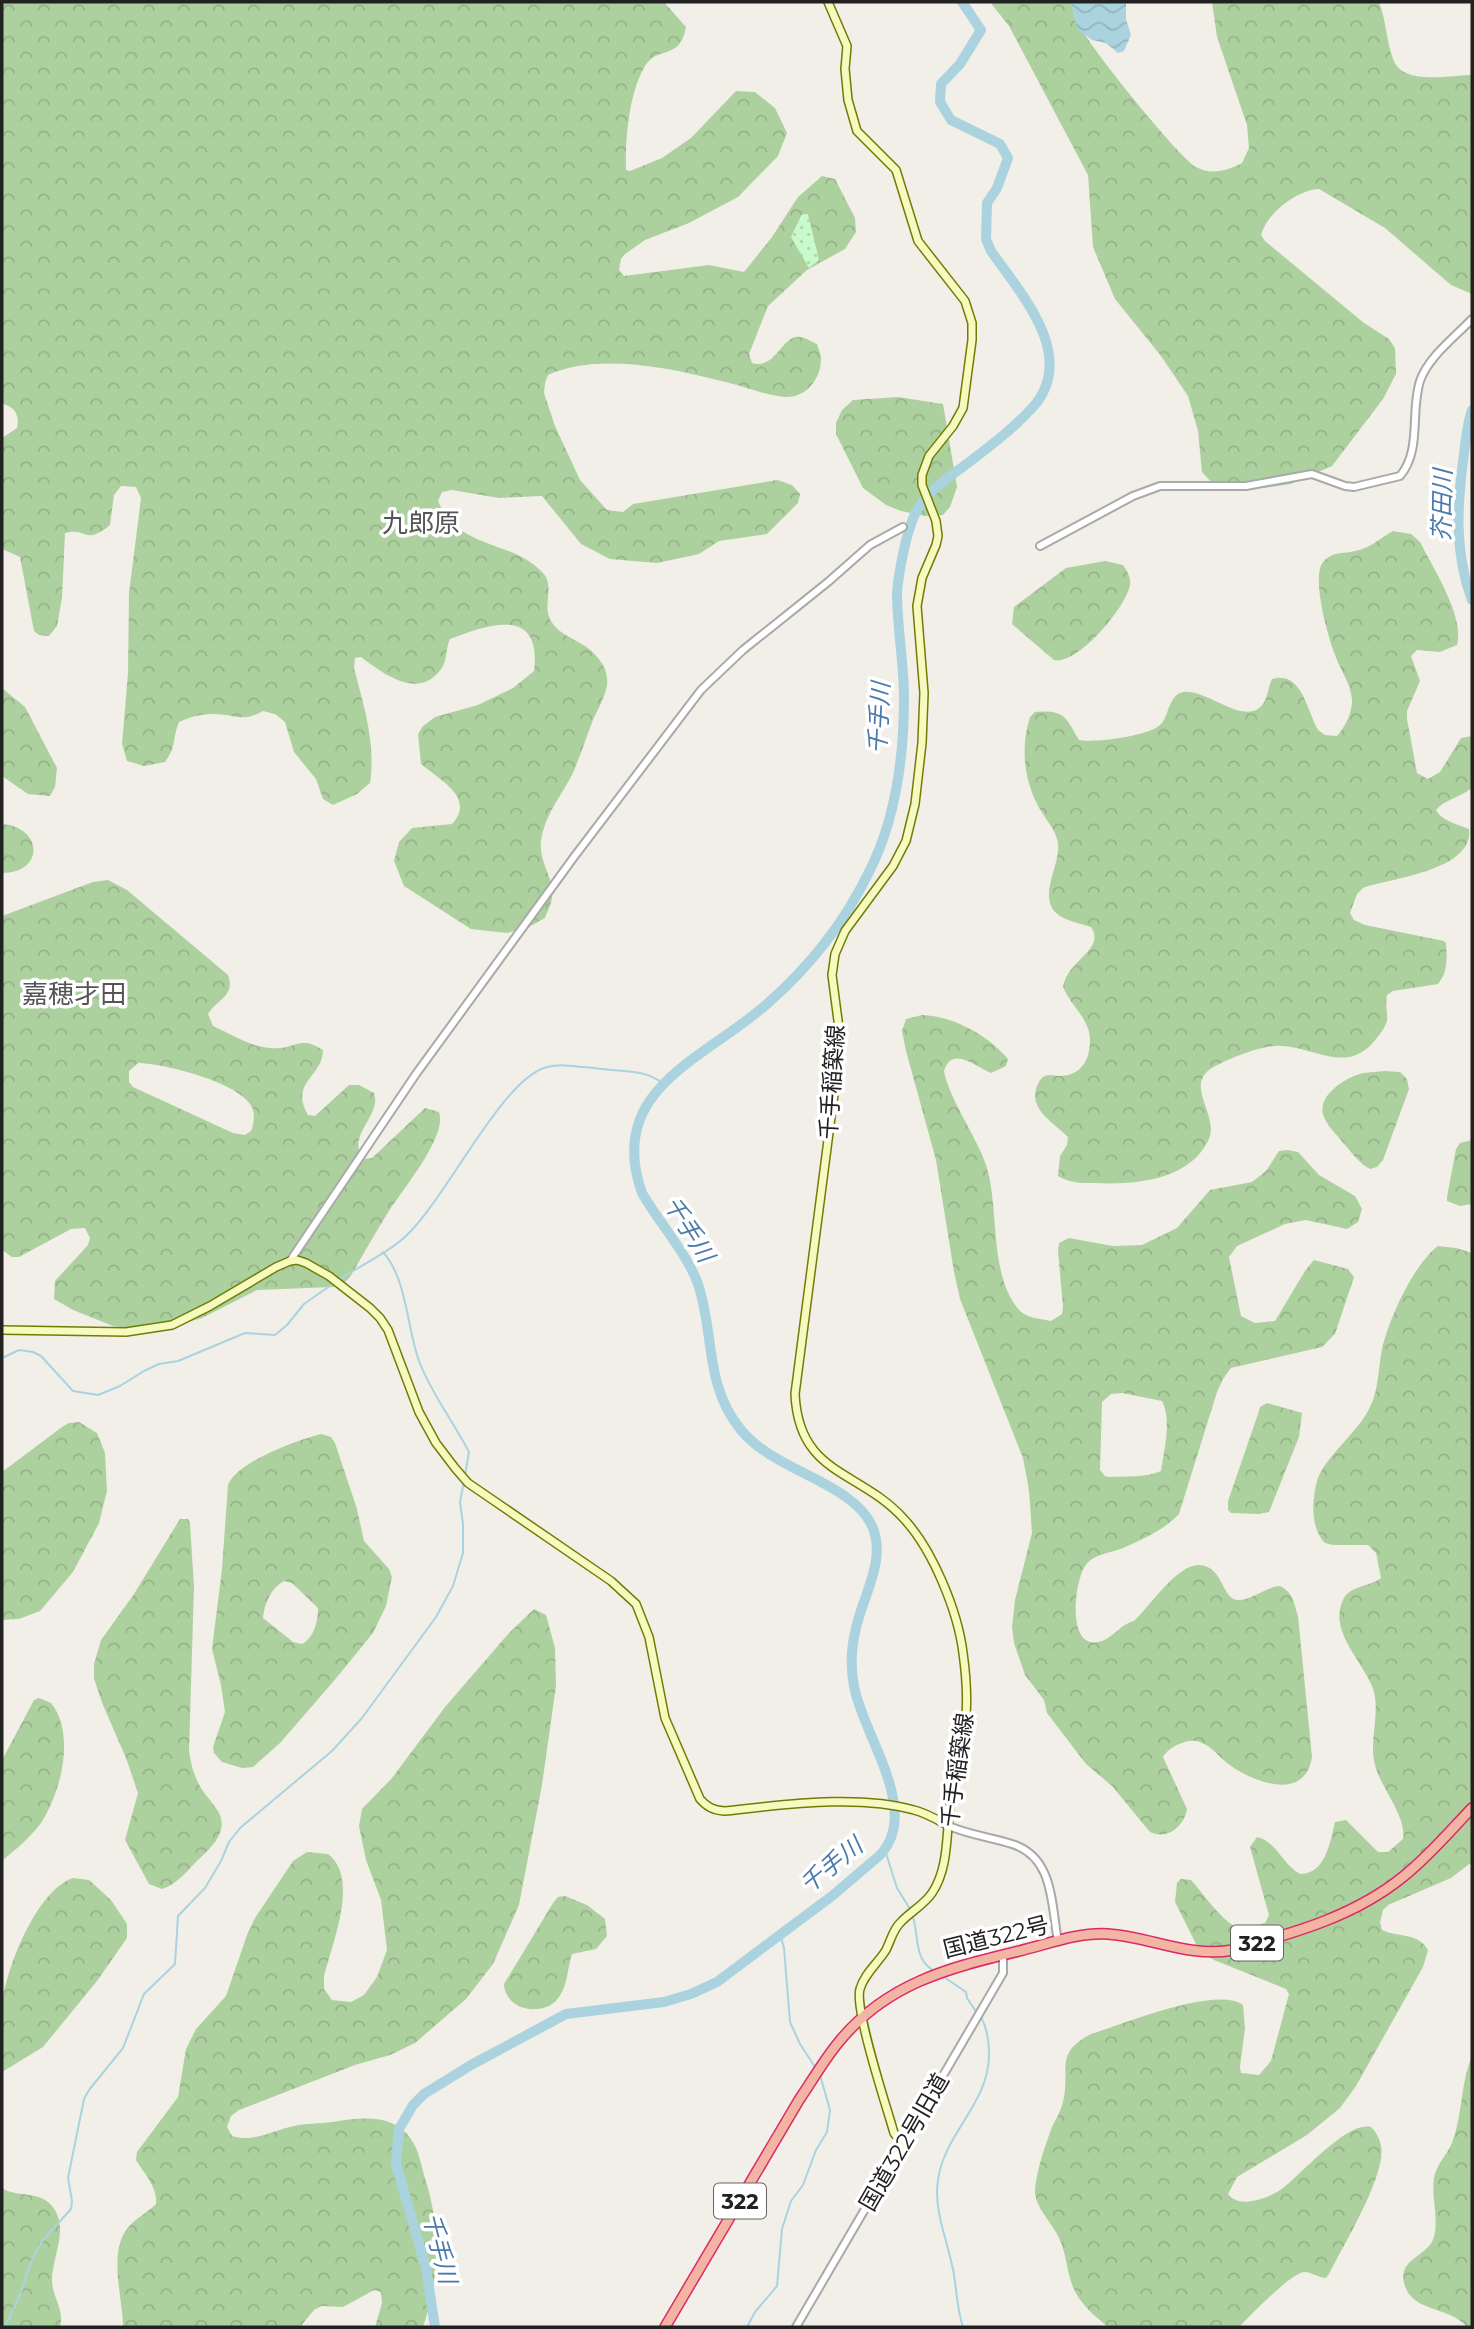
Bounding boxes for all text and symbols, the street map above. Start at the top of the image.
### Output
water label: 芥田川 [1427,466,1457,541]
district label: 九郎原 [382,507,460,539]
water label: 千手川 [863,678,896,755]
district label: 嘉穂才田 [22,978,126,1010]
street label: 千手稲築線 [814,1024,850,1140]
water label: 千手川 [658,1191,722,1270]
street label: 千手稲築線 [935,1711,979,1829]
water label: 千手川 [794,1829,870,1899]
street label: 国道322号 [940,1910,1052,1964]
road number: 322 [1231,1926,1283,1960]
street label: 国道322号旧道 [853,2068,955,2216]
road number: 322 [714,2184,766,2218]
water label: 千手川 [417,2210,464,2289]

